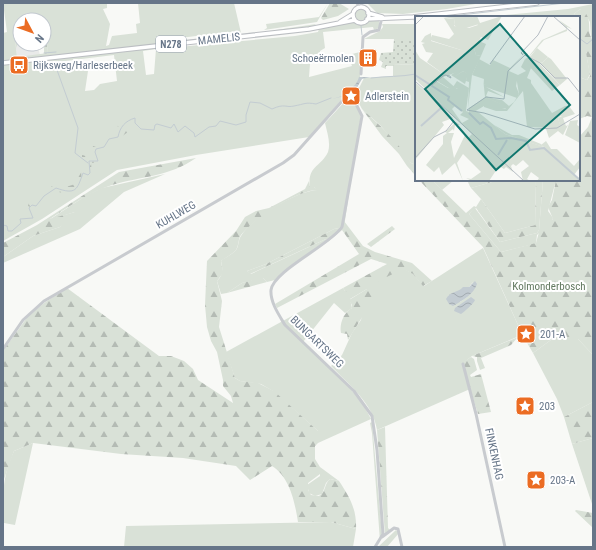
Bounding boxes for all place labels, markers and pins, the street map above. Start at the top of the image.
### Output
building icon: Schoeërmolen [357,47,379,69]
place label: Schoeërmolen [292,52,354,65]
bus stop icon: Rijksweg/Harleserbeek [8,54,30,76]
place label: Rijksweg/Harleserbeek [33,59,133,72]
place icon: Adlerstein [340,85,362,107]
place label: Adlerstein [365,90,409,103]
place icon: 201-A [515,323,537,345]
place label: 201-A [540,328,566,341]
place icon: 203 [514,395,536,417]
place label: 203 [539,400,555,413]
place icon: 203-A [525,469,547,491]
place label: 203-A [550,474,576,487]

